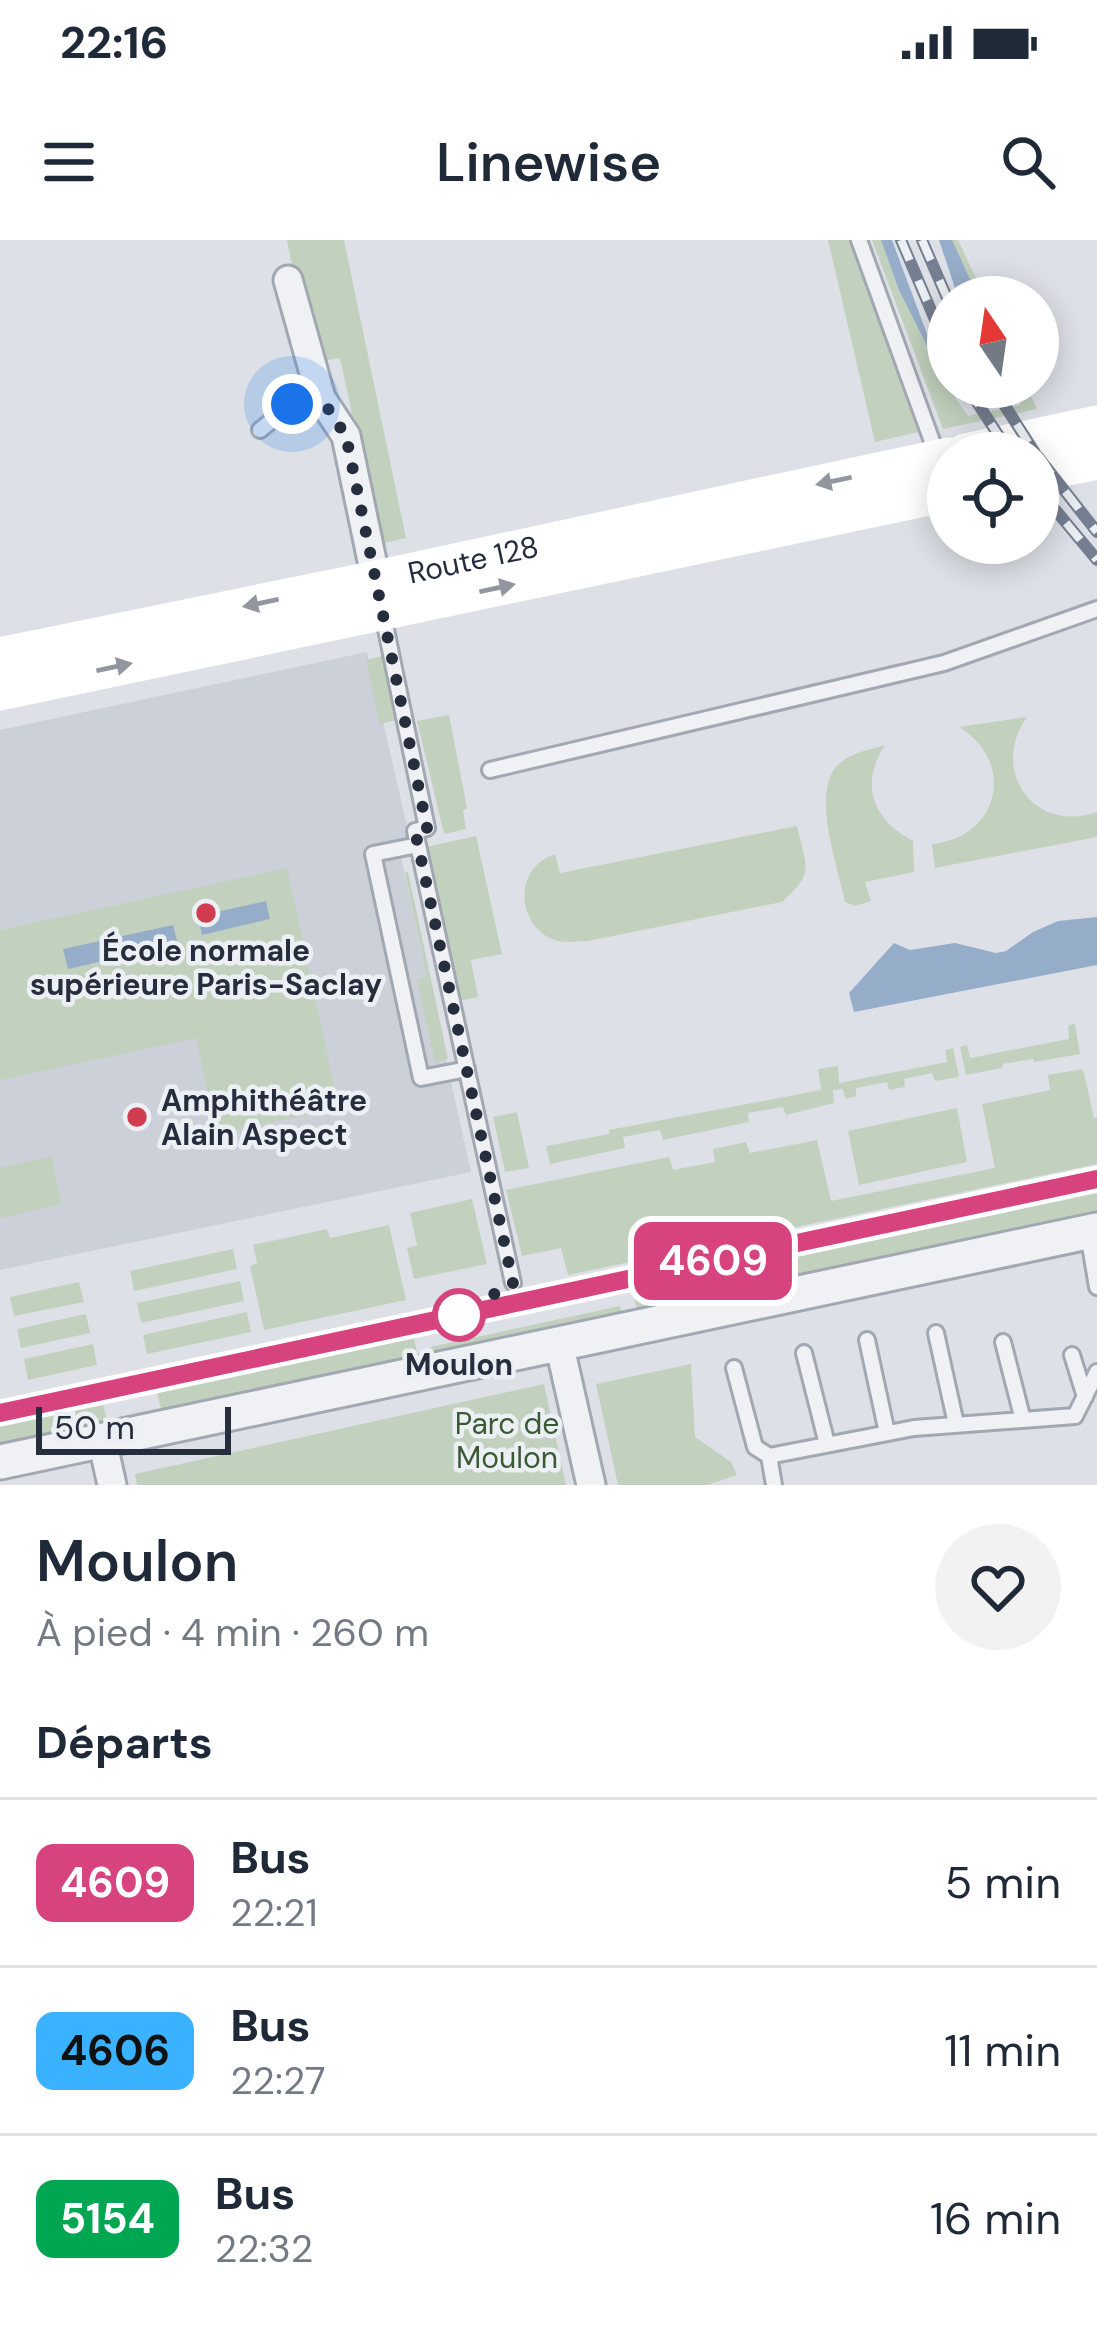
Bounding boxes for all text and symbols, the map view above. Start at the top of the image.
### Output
text: 22:16 [60,13,168,72]
text: Linewise [436,127,661,198]
icon: menu [36,129,102,195]
icon: search [995,129,1061,195]
north arrow [927,276,1059,408]
map controls [927,276,1059,564]
your location [262,374,322,434]
button: locate [927,432,1059,564]
one-way arrow [814,473,852,492]
street label: Route 128 [404,526,542,592]
one-way arrow [478,578,516,597]
one-way arrow [241,594,279,613]
one-way arrow [96,657,134,676]
marker: École normale supérieure Paris-Saclay [193,900,219,926]
place label: École normale supérieure Paris-Saclay [30,931,382,1004]
place label: Amphithéâtre Alain Aspect [161,1081,367,1154]
marker: Amphithéâtre Alain Aspect [124,1104,150,1130]
line badge: 4609 [629,1222,797,1300]
text: 4609 [658,1233,768,1288]
marker: Moulon [434,1290,484,1340]
place label: Moulon [405,1345,513,1384]
scale bar [36,1401,231,1454]
park label: Parc de Moulon [455,1404,559,1477]
text: 50 m [54,1406,135,1449]
text: Moulon [36,1524,238,1599]
button: heart [935,1524,1061,1650]
text: À pied · 4 min · 260 m [36,1607,429,1658]
text: Départs [36,1713,213,1772]
text: Bus [230,1828,311,1887]
text: 5 min [945,1853,1061,1912]
text: 4609 [60,1855,170,1910]
text: 22:21 [230,1887,318,1938]
text: Bus [230,1996,311,2055]
text: 11 min [944,2021,1061,2080]
text: 4606 [60,2023,170,2078]
text: 22:27 [230,2055,326,2106]
text: Bus [215,2164,295,2223]
text: 16 min [930,2189,1061,2248]
text: 5154 [60,2191,155,2246]
text: 22:32 [215,2223,313,2274]

